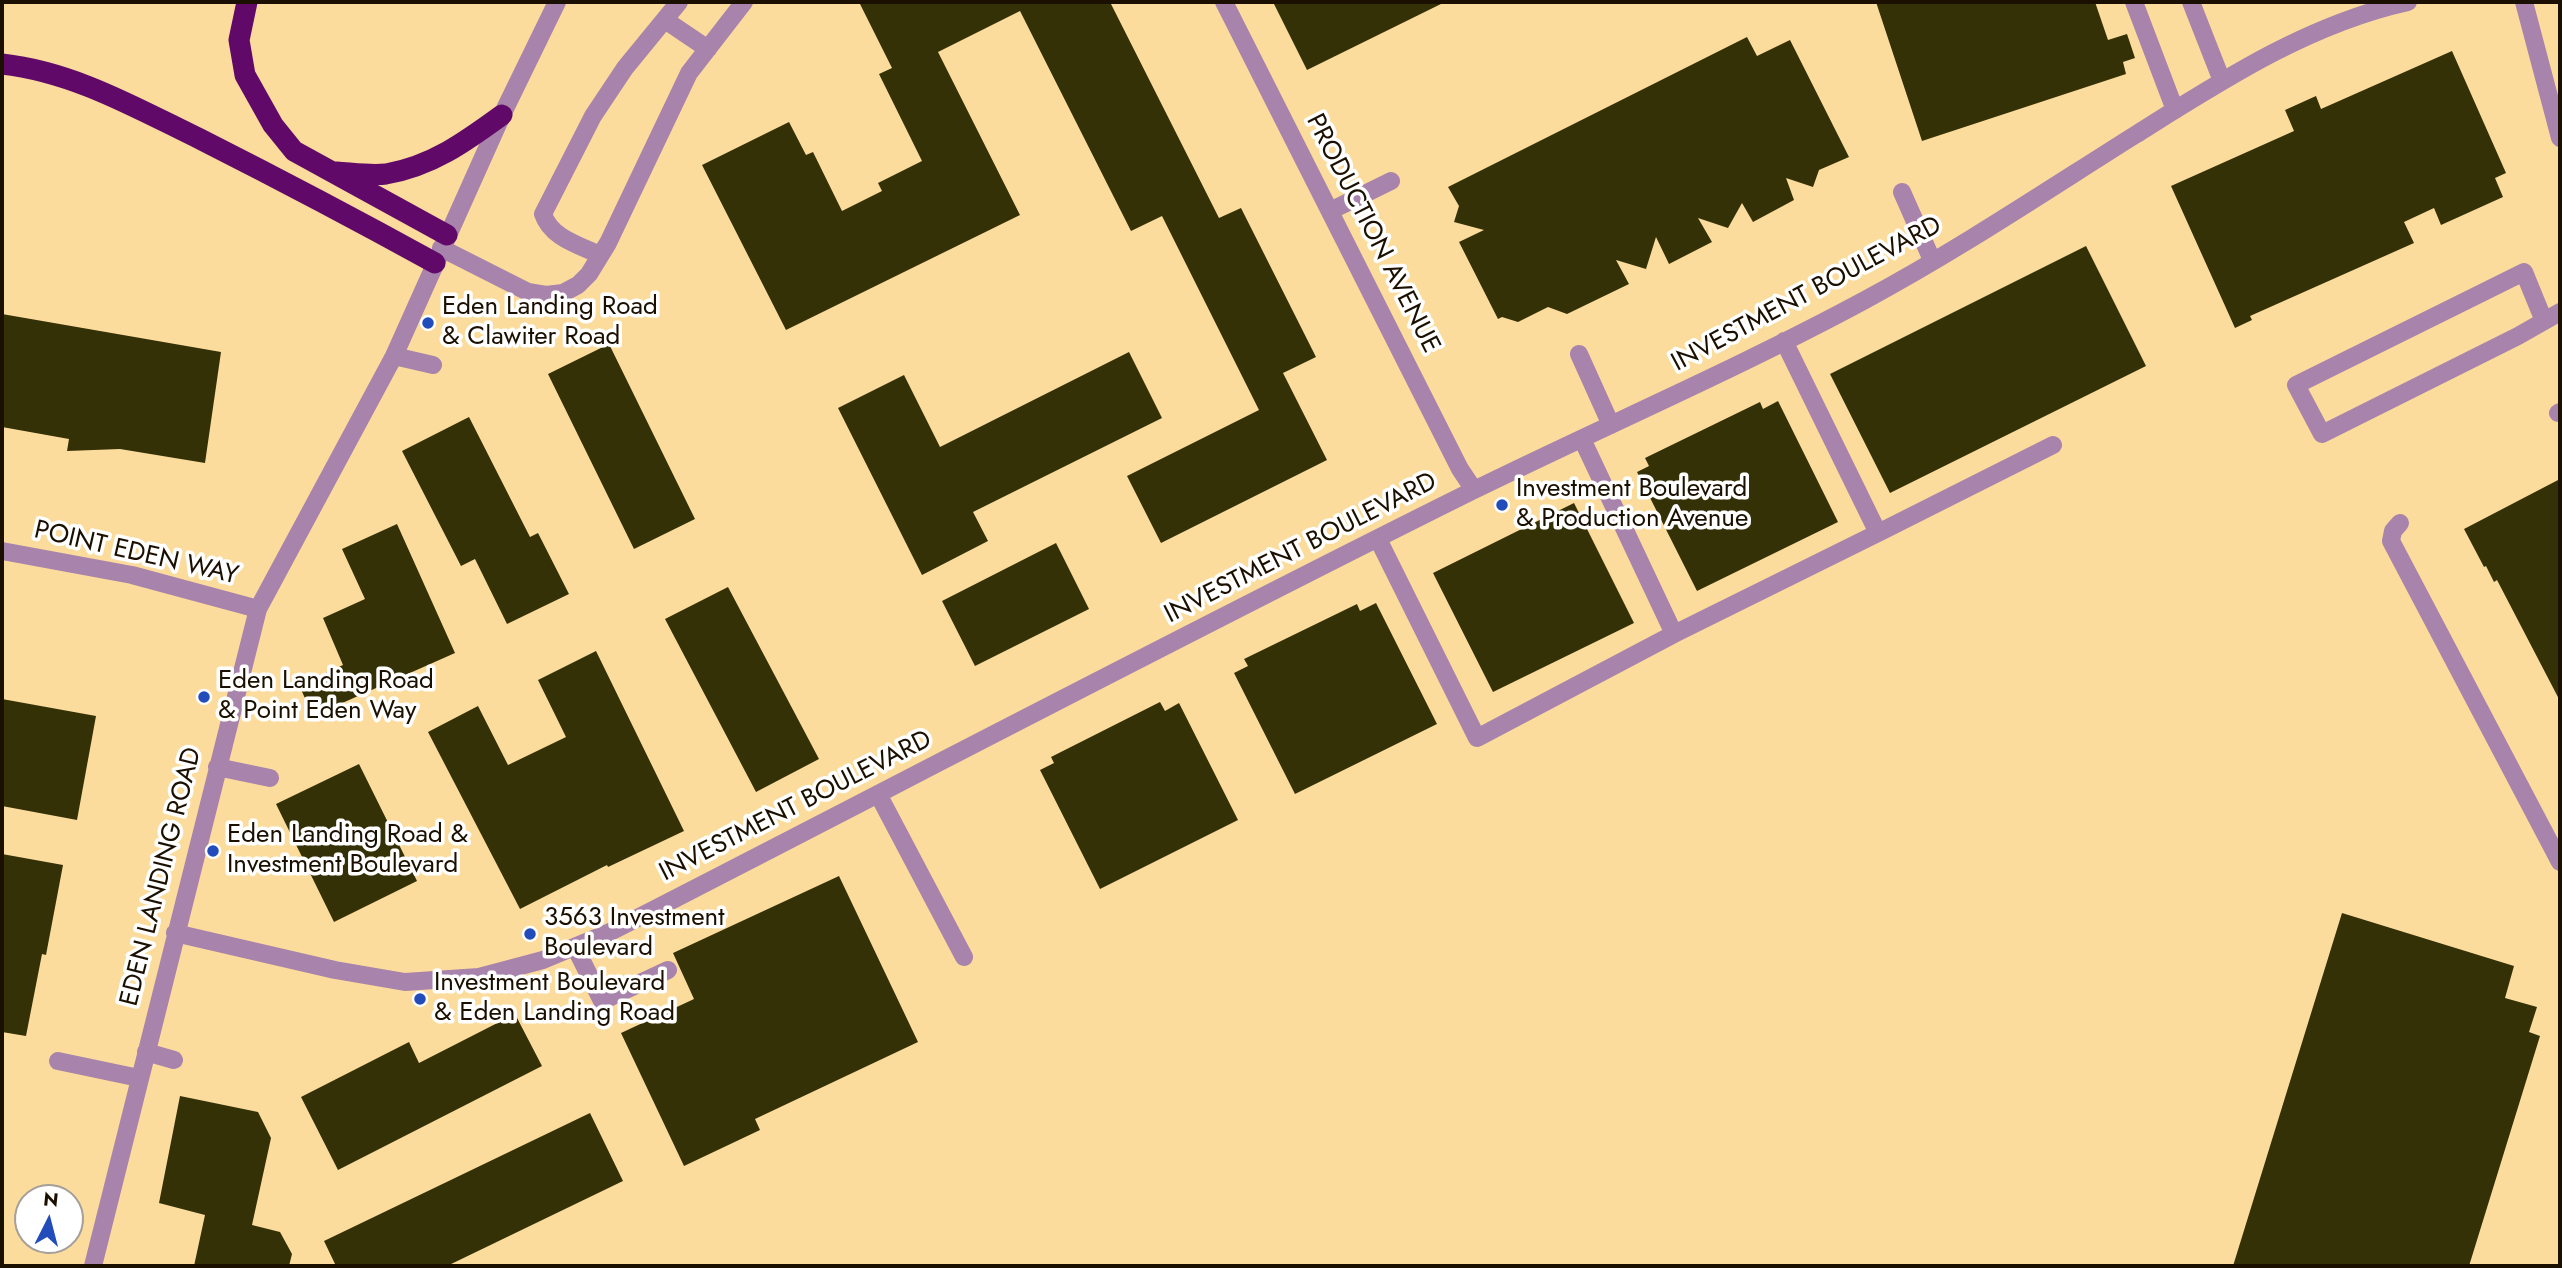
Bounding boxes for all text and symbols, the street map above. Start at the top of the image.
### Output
street label: PRODUCTION AVENUE [1298,109,1446,359]
street label: INVESTMENT BOULEVARD [1667,211,1947,379]
place label: Eden Landing Road & Clawiter Road [442,292,658,354]
marker: Eden Landing Road & Clawiter Road [420,315,436,331]
street label: INVESTMENT BOULEVARD [1160,467,1442,631]
place label: Investment Boulevard & Production Avenue [1516,474,1748,536]
marker: Investment Boulevard & Production Avenue [1494,497,1510,513]
street label: POINT EDEN WAY [31,515,241,593]
place label: Eden Landing Road & Point Eden Way [218,666,434,728]
marker: Eden Landing Road & Point Eden Way [196,689,212,705]
street label: INVESTMENT BOULEVARD [655,725,937,889]
street label: EDEN LANDING ROAD [115,745,209,1009]
place label: Eden Landing Road & Investment Boulevard [227,820,468,882]
marker: Eden Landing Road & Investment Boulevard [205,843,221,859]
place label: 3563 Investment Boulevard [544,903,724,964]
marker: 3563 Investment Boulevard [522,926,538,942]
place label: Investment Boulevard & Eden Landing Road [434,968,675,1030]
marker: Investment Boulevard & Eden Landing Road [412,991,428,1007]
north arrow [14,1184,84,1254]
text: N [42,1185,60,1214]

